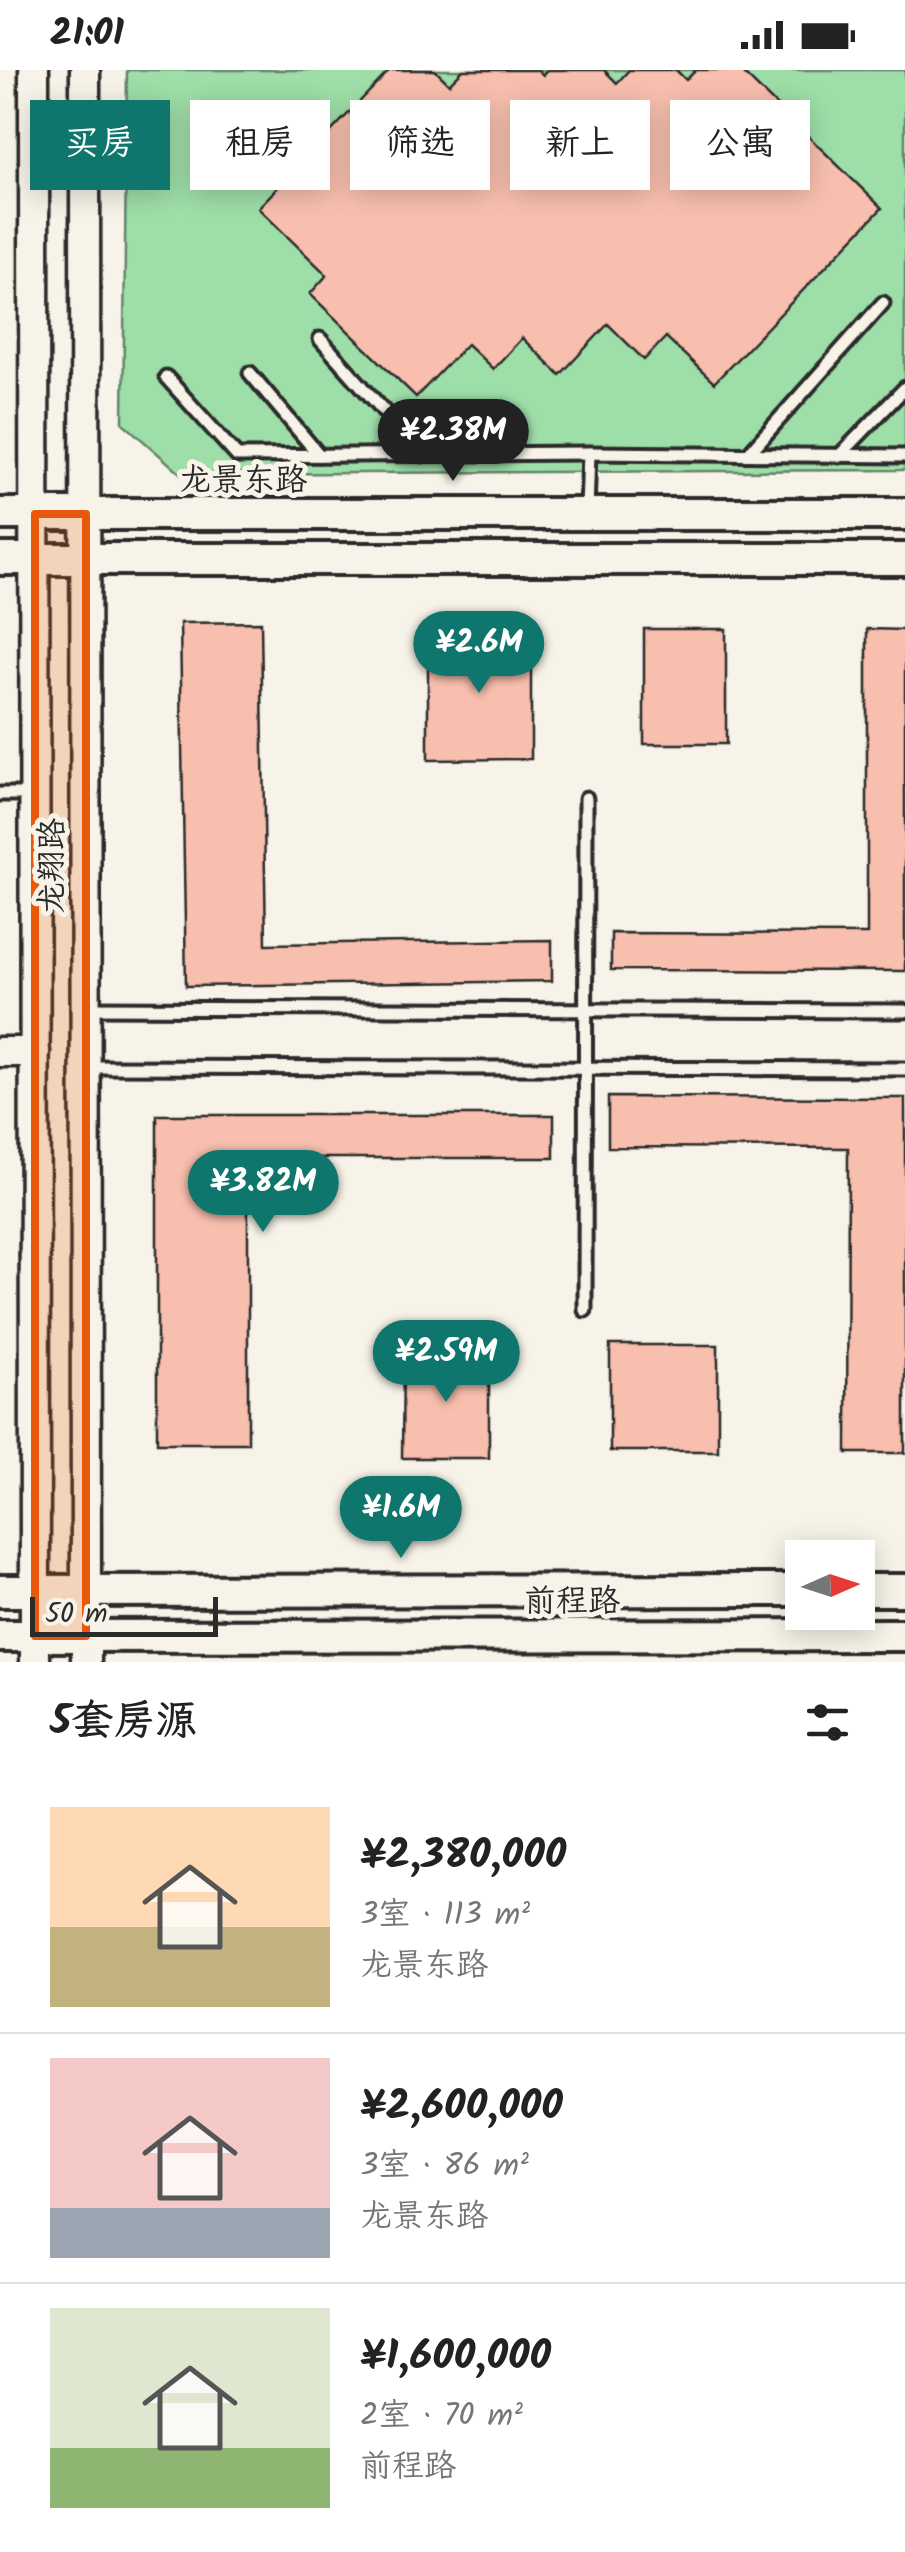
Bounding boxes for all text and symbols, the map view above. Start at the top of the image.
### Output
text: 21:01 [50,5,124,65]
chip: 买房 [30,100,170,190]
chip: 租房 [190,100,330,190]
chip: 筛选 [350,100,490,190]
chip: 新上 [510,100,650,190]
chip: 公寓 [670,100,810,190]
pin: ¥2.38M [372,399,534,484]
text: ¥2.38M [400,406,506,457]
street label: 龙景东路 [179,456,307,507]
pin: ¥2.6M [409,611,549,696]
text: ¥2.6M [435,618,523,669]
street label: 龙翔路 [28,818,79,914]
pin: ¥3.82M [182,1150,344,1235]
text: ¥3.82M [210,1157,316,1208]
pin: ¥2.59M [365,1320,527,1405]
text: ¥2.59M [395,1327,497,1378]
pin: ¥1.6M [331,1476,471,1561]
text: ¥1.6M [362,1483,440,1534]
north arrow [785,1540,875,1630]
map controls [785,1540,875,1630]
street label: 前程路 [524,1577,620,1628]
scale bar [30,1592,218,1636]
text: 50 m [45,1592,108,1637]
text: 5套房源 [50,1689,197,1756]
icon: filters [800,1695,855,1750]
text: ¥2,380,000 [360,1823,566,1890]
icon: home [130,1847,250,1967]
text: 3室 · 113 m² [360,1890,530,1941]
text: 龙景东路 [360,1941,488,1992]
text: ¥2,600,000 [360,2074,563,2141]
icon: home [130,2098,250,2218]
text: 3室 · 86 m² [360,2141,529,2192]
text: 龙景东路 [360,2192,488,2243]
text: ¥1,600,000 [360,2324,551,2391]
icon: home [130,2348,250,2468]
text: 2室 · 70 m² [360,2391,523,2442]
text: 前程路 [360,2442,456,2493]

